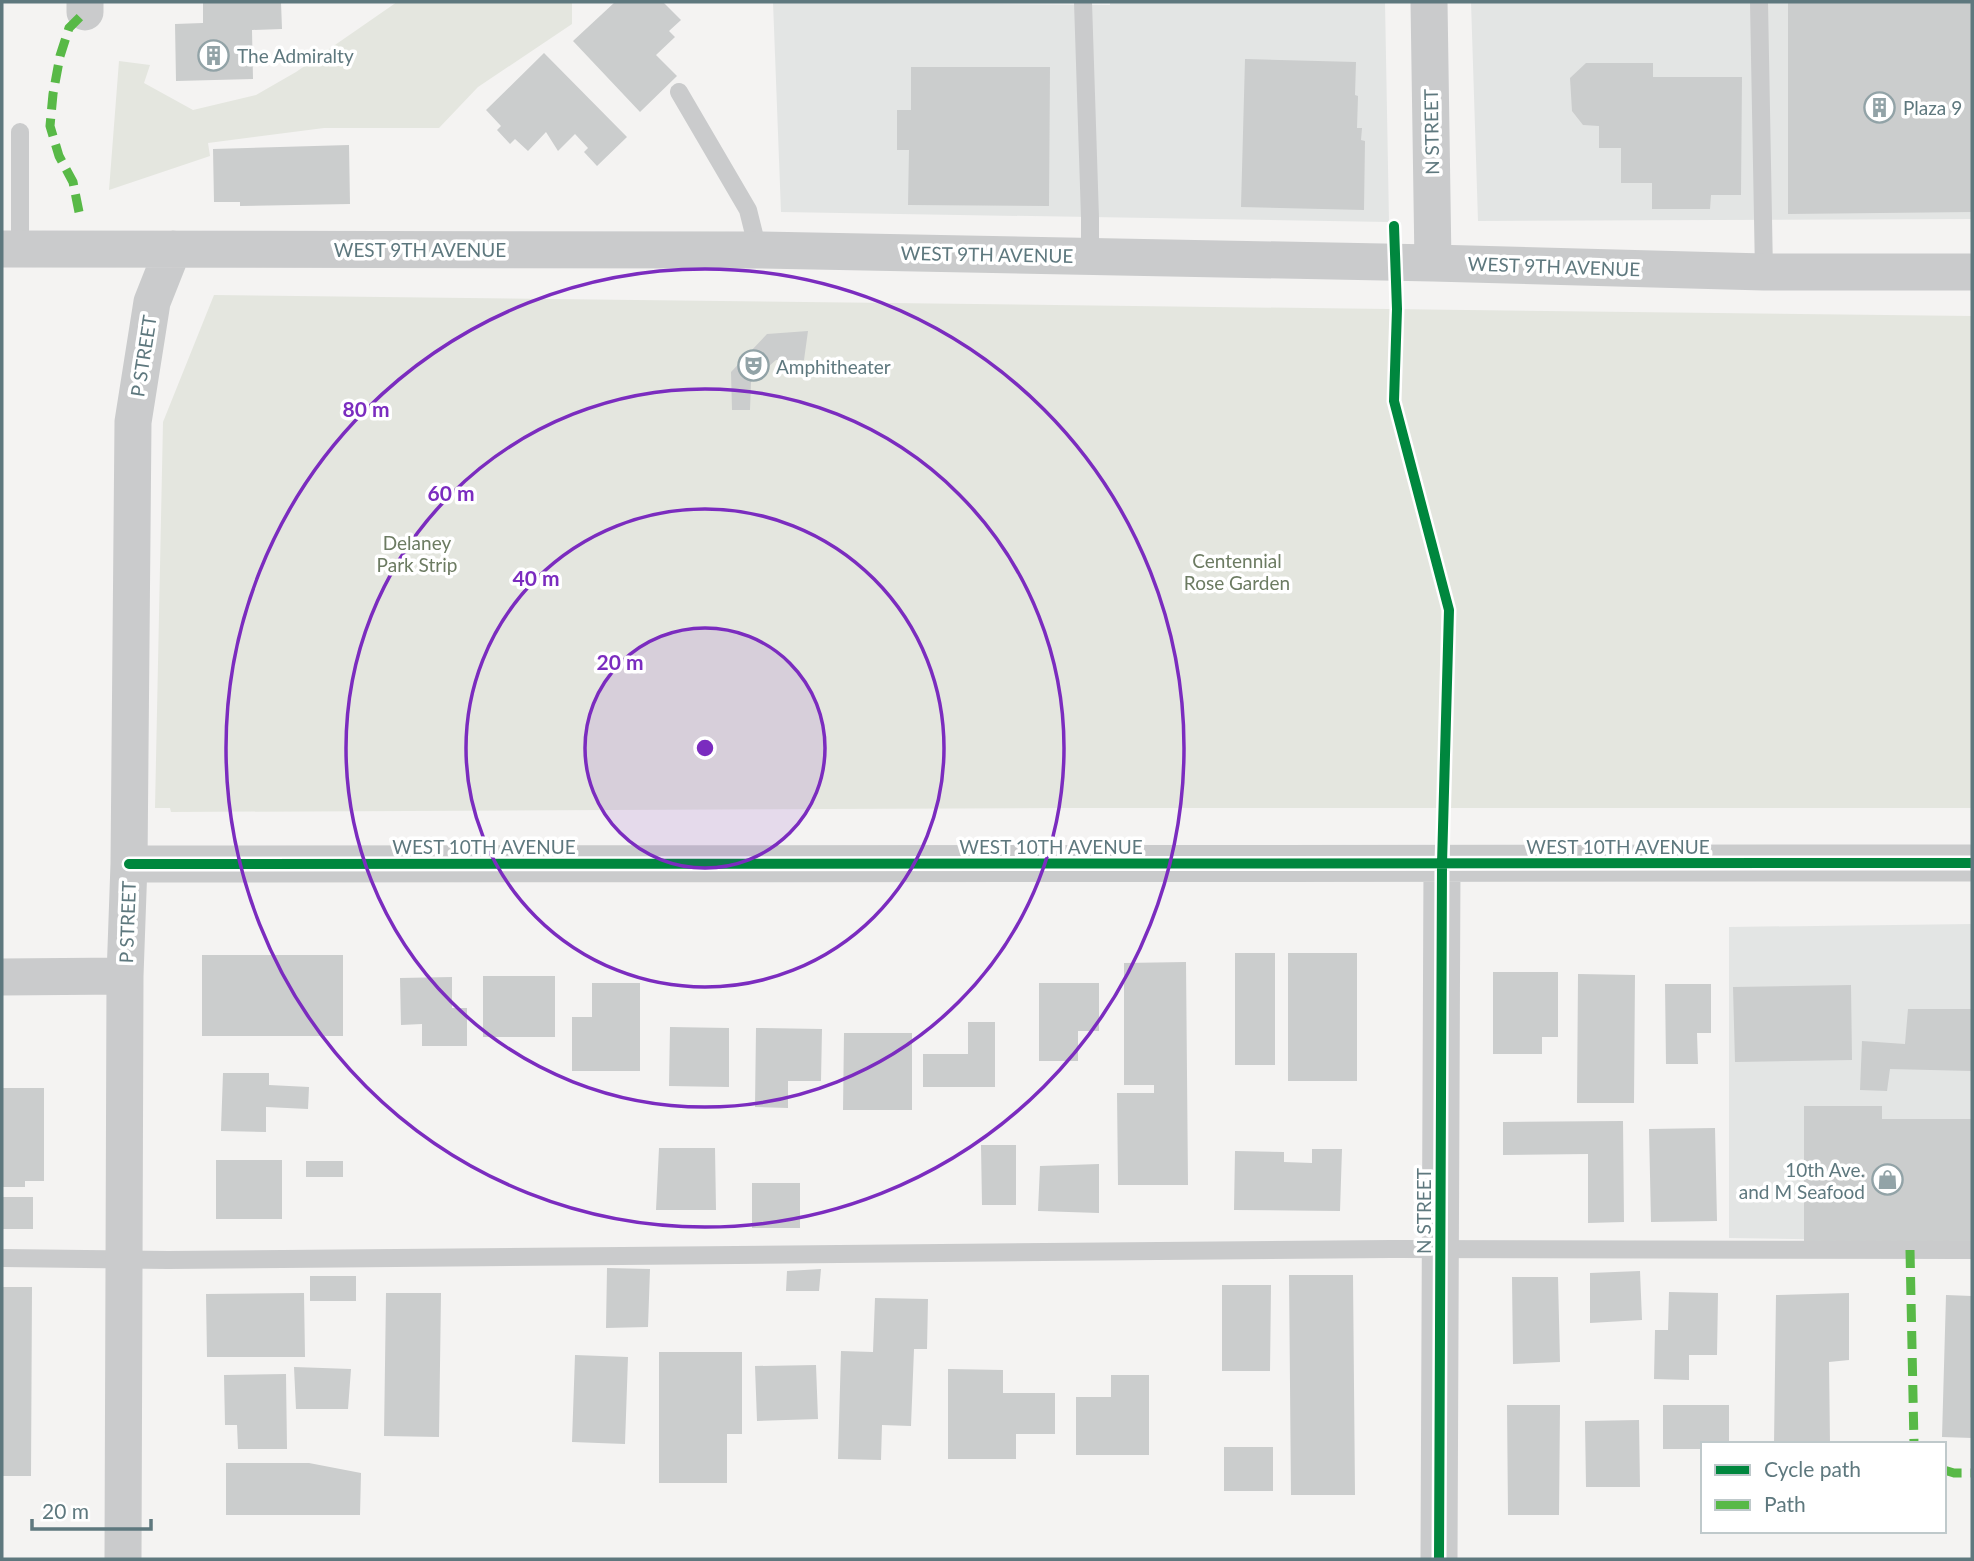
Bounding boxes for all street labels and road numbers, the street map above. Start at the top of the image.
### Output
street label: N STREET [1419,89,1443,175]
street label: WEST 9TH AVENUE [334,238,506,261]
street label: WEST 9TH AVENUE [901,241,1073,267]
street label: WEST 9TH AVENUE [1467,251,1641,281]
street label: P STREET [125,314,161,398]
street label: WEST 10TH AVENUE [392,835,576,858]
street label: WEST 10TH AVENUE [959,835,1143,858]
street label: WEST 10TH AVENUE [1526,835,1710,858]
street label: P STREET [114,880,140,964]
street label: N STREET [1412,1168,1435,1254]

